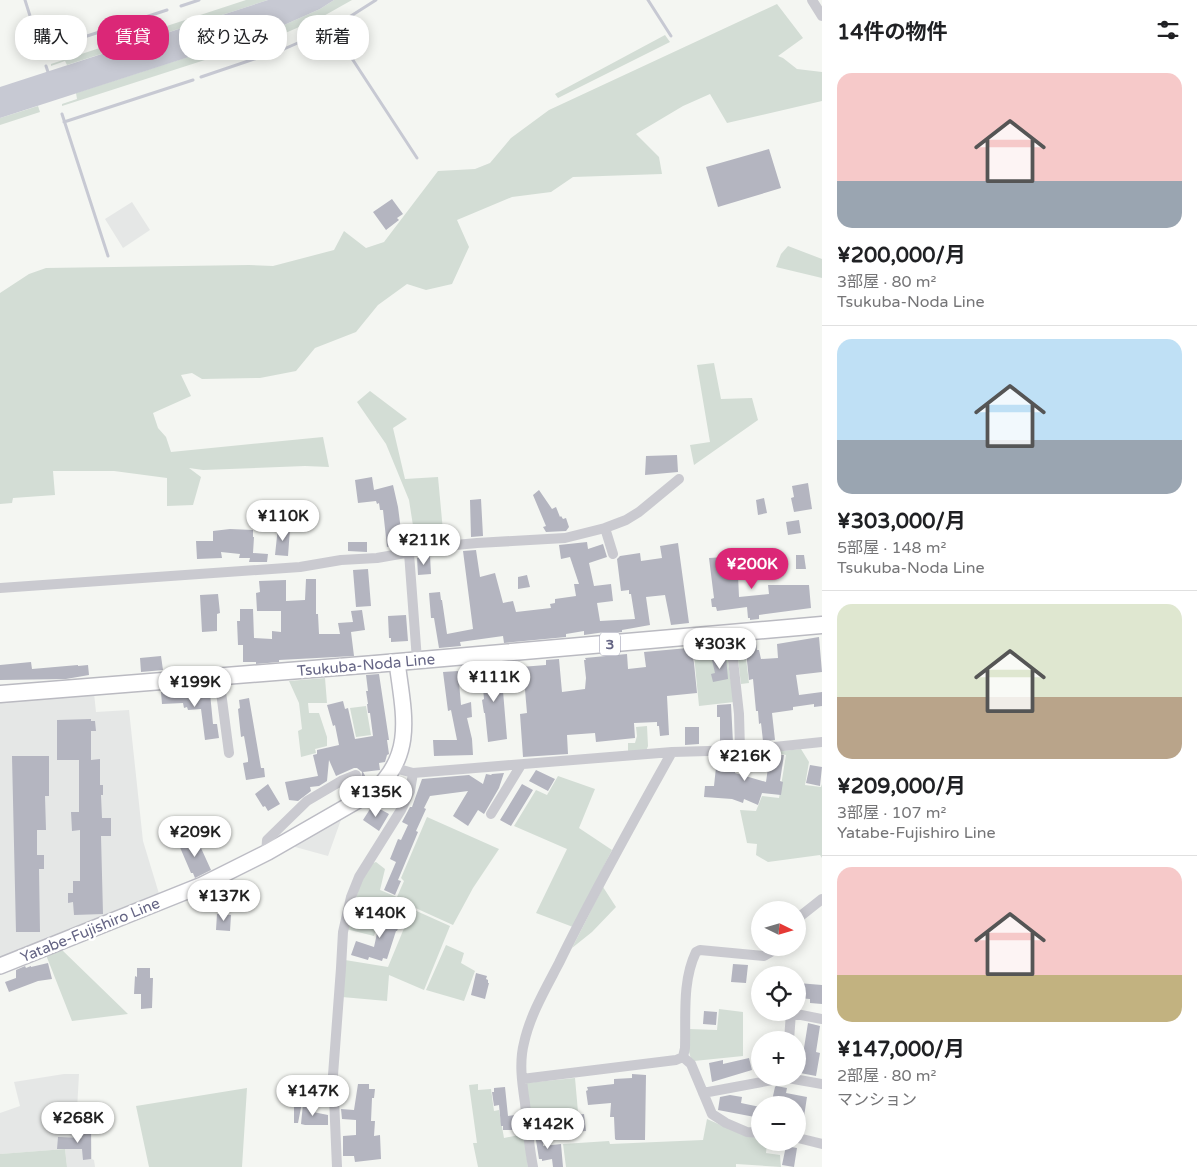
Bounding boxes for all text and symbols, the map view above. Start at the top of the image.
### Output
chip: 購入 [15,15,87,60]
chip: 賃貸 [97,15,169,60]
chip: 絞り込み [179,15,287,60]
chip: 新着 [297,15,369,60]
icon: filters [1154,16,1182,44]
text: 14件の物件 [837,20,947,45]
icon: home [965,106,1055,196]
text: ¥200,000/月 [837,243,966,268]
text: 3部屋 · 80 m² [837,272,936,292]
text: Tsukuba-Noda Line [837,292,985,312]
icon: home [965,371,1055,461]
pin: ¥110K [248,500,318,542]
text: ¥110K [257,506,309,526]
text: ¥303,000/月 [837,509,966,534]
pin: ¥211K [389,524,459,566]
text: ¥211K [398,530,450,550]
text: 5部屋 · 148 m² [837,538,946,558]
pin: ¥200K [717,548,787,590]
text: ¥200K [726,554,778,574]
text: Tsukuba-Noda Line [837,558,985,578]
pin: ¥303K [685,628,755,670]
road number: 3 [600,633,620,656]
text: ¥303K [694,634,746,654]
icon: home [965,636,1055,726]
street label: Tsukuba-Noda Line [296,650,436,680]
pin: ¥111K [459,660,529,703]
pin: ¥199K [160,666,230,708]
text: ¥111K [468,667,520,687]
text: ¥199K [169,672,221,692]
pin: ¥216K [710,740,780,782]
text: ¥216K [719,746,771,766]
text: ¥209,000/月 [837,774,966,799]
pin: ¥135K [341,776,411,818]
text: ¥135K [350,782,402,802]
text: 3部屋 · 107 m² [837,803,946,823]
pin: ¥209K [160,816,230,858]
text: ¥209K [169,822,221,842]
text: Yatabe-Fujishiro Line [837,823,996,843]
pin: ¥137K [189,880,259,922]
text: ¥137K [198,886,250,906]
street label: Yatabe-Fujishiro Line [18,894,162,966]
pin: ¥140K [345,896,415,939]
icon: home [965,899,1055,989]
north arrow [751,901,806,956]
map controls [751,901,806,1151]
text: ¥140K [354,903,406,923]
button: locate [751,966,806,1021]
button: + [751,1031,806,1086]
text: ¥147,000/月 [837,1037,965,1062]
text: 2部屋 · 80 m² [837,1066,936,1086]
pin: ¥147K [278,1074,348,1117]
text: ¥147K [287,1081,339,1101]
text: マンション [837,1090,917,1110]
button: − [751,1096,806,1151]
pin: ¥268K [43,1102,113,1144]
text: ¥268K [52,1108,104,1128]
pin: ¥142K [513,1108,583,1150]
text: ¥142K [522,1114,574,1134]

